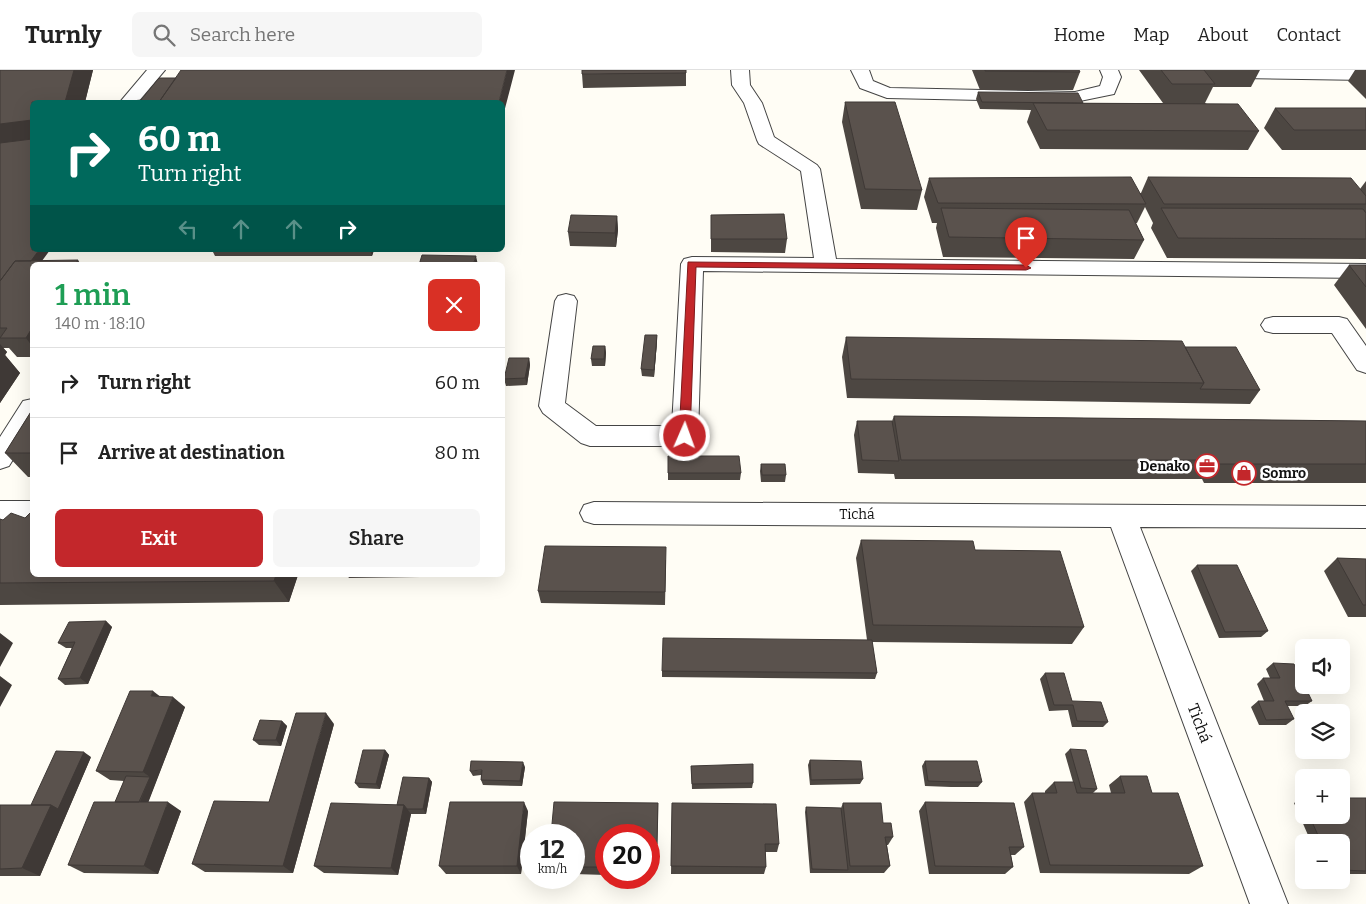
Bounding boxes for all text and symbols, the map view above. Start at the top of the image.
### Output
search box [132,12,482,57]
text: Turnly [25,21,102,49]
icon: search [150,21,178,49]
text: Search here [190,23,295,46]
text: Home [1054,24,1105,46]
text: Map [1133,24,1169,46]
text: About [1197,24,1248,46]
text: Contact [1276,24,1341,46]
text: 60 m [138,118,221,160]
icon: right [55,120,120,185]
text: Turn right [138,160,241,187]
icon: left [174,215,202,243]
icon: ahead [227,215,255,243]
icon: ahead [280,215,308,243]
icon: right [333,215,361,243]
pin [1005,217,1047,268]
icon: arrive [1012,224,1040,252]
text: 1 min [55,277,130,313]
button: close [428,279,480,331]
text: 140 m · 18:10 [55,314,146,333]
icon: right [55,369,83,397]
text: Turn right [98,371,191,394]
text: 60 m [435,371,480,394]
position arrow [658,409,710,461]
icon: arrive [55,439,83,467]
text: Arrive at destination [98,441,285,464]
text: 80 m [434,441,480,464]
office icon: Denako [1194,453,1220,479]
place label: Denako [1140,458,1190,475]
shop icon: Somro [1231,460,1257,486]
place label: Somro [1262,465,1306,482]
street label: Tichá [839,506,875,523]
button: Exit [55,509,263,567]
button: Share [273,509,480,567]
map controls [1295,639,1350,889]
button: sound [1295,639,1350,694]
street label: Tichá [1183,701,1216,746]
button: layers [1295,704,1350,759]
button: + [1295,769,1350,824]
speed limit sign: 20 [595,824,660,889]
button: − [1295,834,1350,889]
text: 12 [540,835,565,865]
text: km/h [538,862,567,876]

